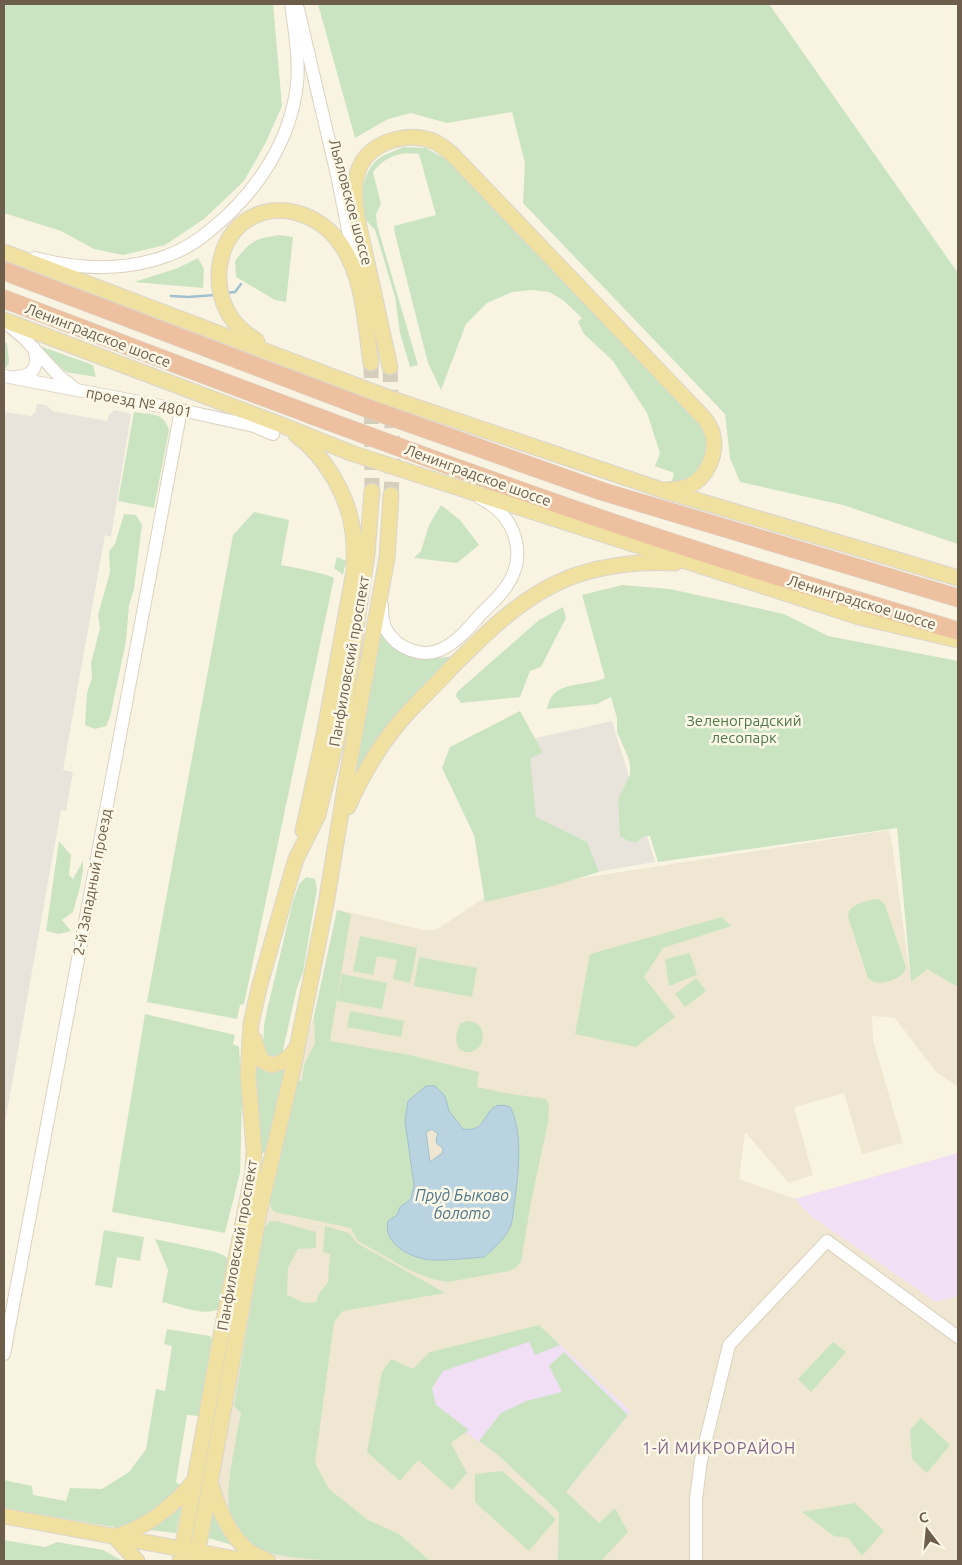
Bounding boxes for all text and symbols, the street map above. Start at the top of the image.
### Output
street label: Льяловское шоссе [326,137,376,267]
street label: Ленинградское шоссе [23,299,173,371]
street label: проезд № 4801 [85,383,193,421]
street label: Ленинградское шоссе [403,441,553,509]
street label: Ленинградское шоссе [786,571,938,633]
street label: Панфиловский проспект [326,574,372,748]
park label: Зеленоградский лесопарк [686,712,802,746]
street label: 2-й Западный проезд [69,807,115,957]
street label: Панфиловский проспект [214,1158,260,1332]
water label: Пруд Быково болото [415,1186,509,1222]
district label: 1-Й МИКРОРАЙОН [642,1438,796,1457]
north arrow [902,1505,952,1555]
text: С [917,1509,930,1526]

